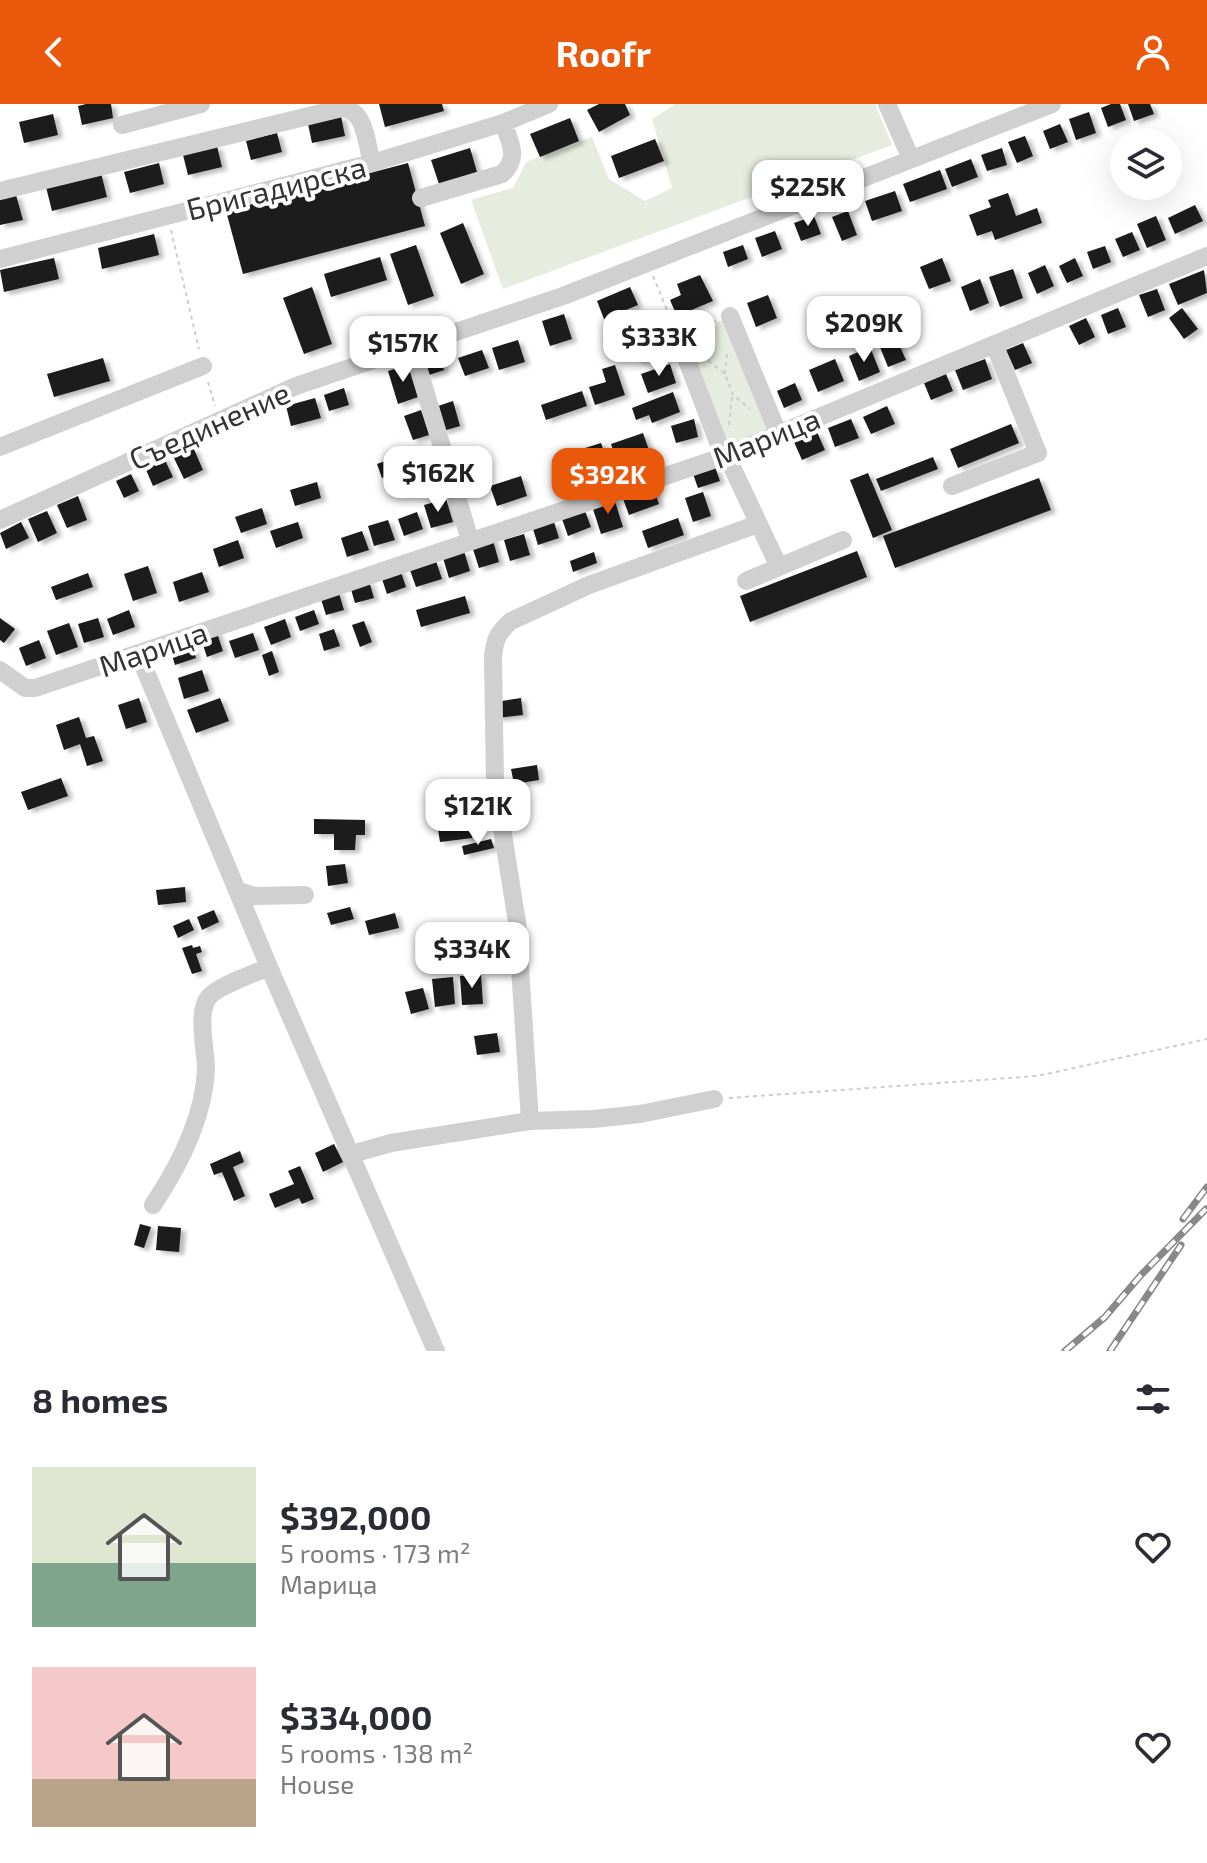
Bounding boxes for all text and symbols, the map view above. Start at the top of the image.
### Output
icon: back [32,30,76,74]
icon: person [1131,30,1175,74]
text: Roofr [556,31,651,74]
map controls [1110,128,1182,200]
button: layers [1110,128,1182,200]
street label: Бригадирска [183,147,369,227]
pin: $225K [752,160,864,228]
text: $225K [770,170,846,201]
pin: $209K [808,296,920,364]
text: $209K [825,306,903,337]
pin: $333K [603,310,715,378]
pin: $157K [347,316,459,384]
text: $333K [621,320,697,351]
text: $157K [368,326,438,357]
street label: Съединение [123,374,295,476]
street label: Марица [707,399,825,475]
pin: $162K [382,446,494,514]
pin: $392K [552,448,664,516]
text: $162K [401,456,475,487]
text: $392K [570,458,646,489]
street label: Марица [94,613,212,683]
pin: $121K [422,779,534,847]
text: $121K [443,789,513,820]
pin: $334K [416,922,528,990]
text: $334K [433,932,511,963]
icon: filters [1131,1377,1175,1421]
text: 8 homes [32,1379,168,1420]
text: $392,000 [280,1496,431,1537]
icon: home [96,1499,192,1595]
icon: heart [1131,1525,1175,1569]
text: 5 rooms · 173 m² [280,1537,471,1568]
text: Марица [280,1568,377,1599]
text: $334,000 [280,1696,433,1737]
icon: home [96,1699,192,1795]
icon: heart [1131,1725,1175,1769]
text: 5 rooms · 138 m² [280,1737,473,1768]
text: House [280,1768,354,1799]

